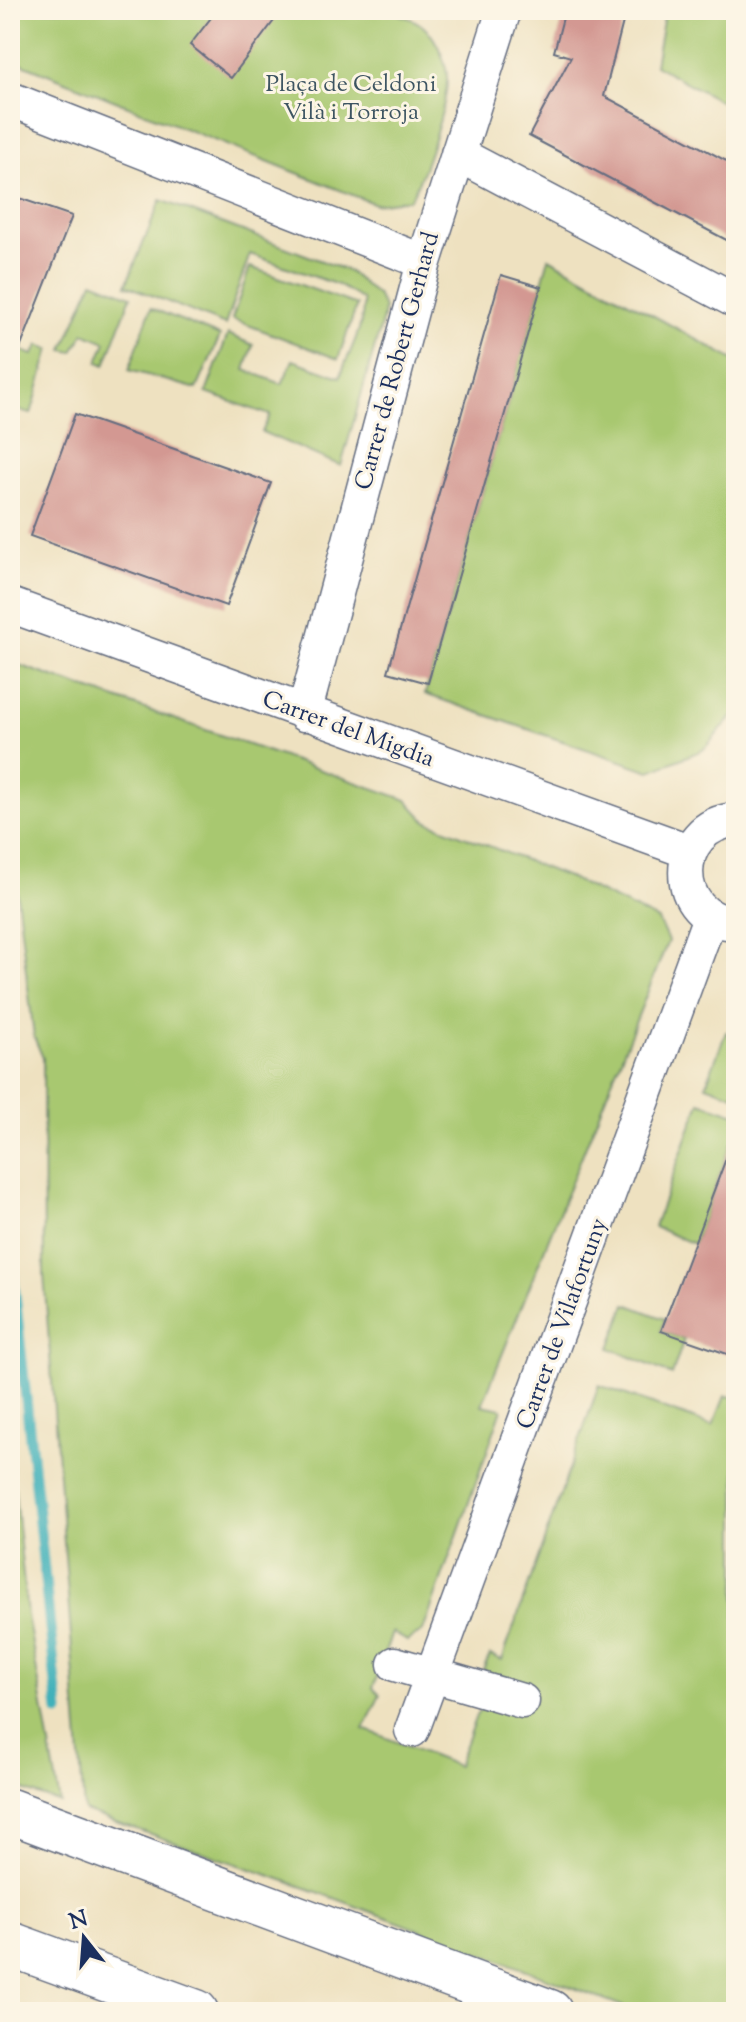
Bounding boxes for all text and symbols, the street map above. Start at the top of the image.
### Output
park label: Plaça de Celdoni Vilà i Torroja [265,68,437,130]
street label: Carrer de Robert Gerhard [347,228,449,494]
street label: Carrer del Migdia [257,683,439,777]
street label: Carrer de Vilafortuny [509,1214,617,1434]
north arrow [44,1898,124,1978]
text: N [66,1904,93,1940]

